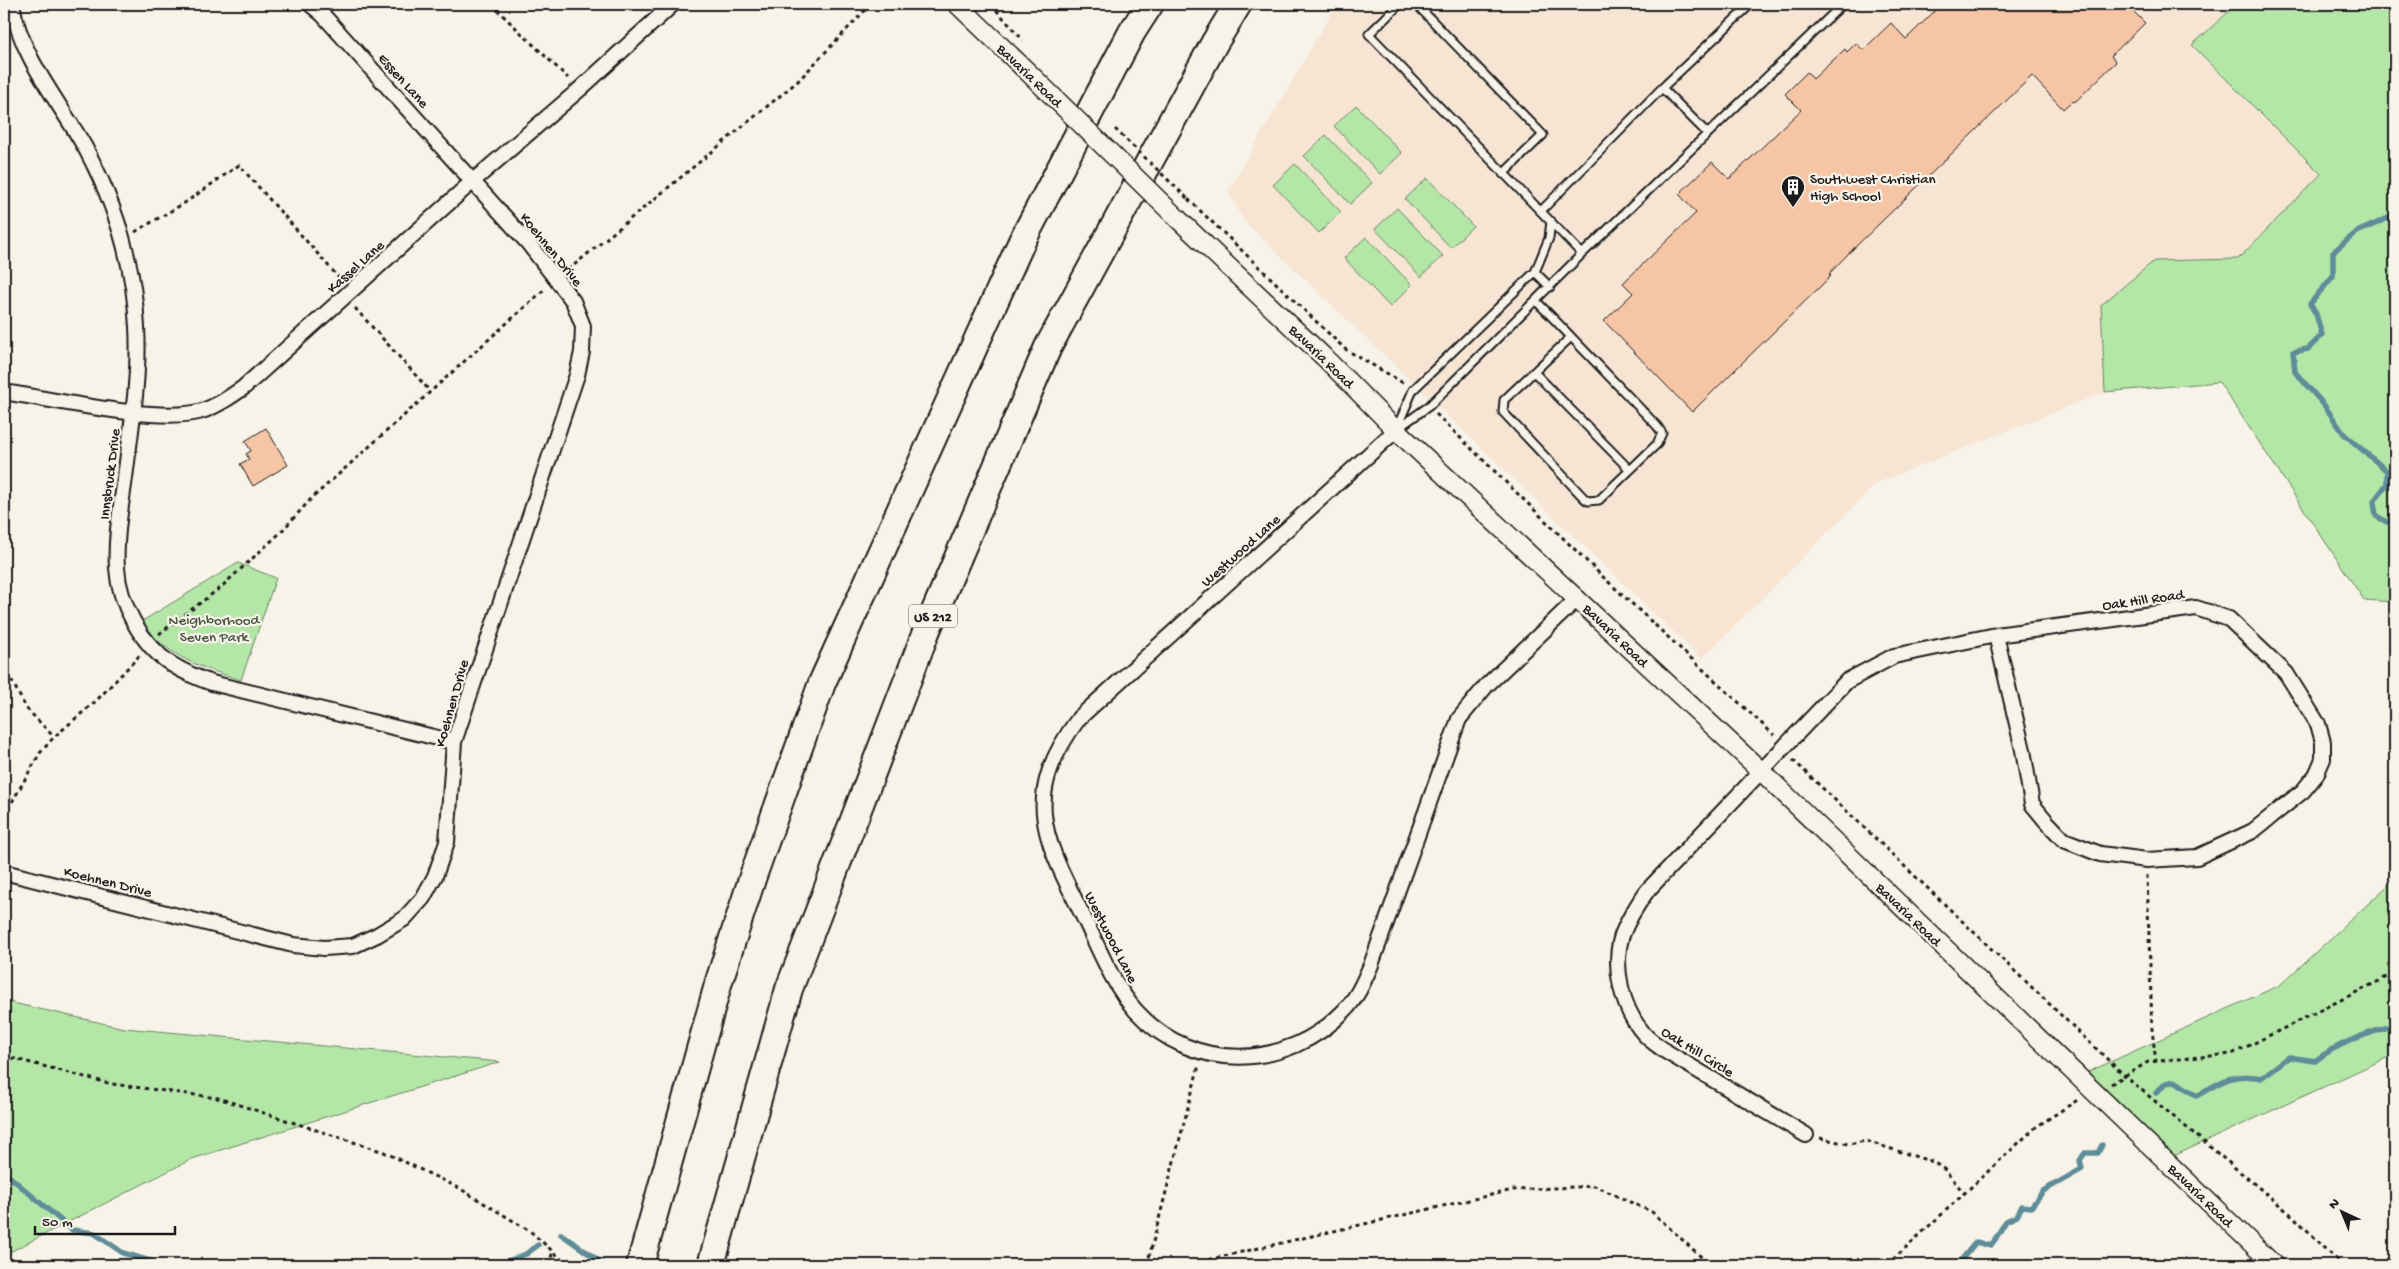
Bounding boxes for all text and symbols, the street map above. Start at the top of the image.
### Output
street label: Bavaria Road [991,40,1066,113]
street label: Essen Lane [373,50,432,113]
place label: Southwest Christian High School [1810,171,1936,206]
building icon: Southwest Christian High School [1780,174,1806,208]
street label: Koehnen Drive [515,210,586,291]
street label: Kassel Lane [324,237,389,298]
street label: Bavaria Road [1283,321,1358,394]
street label: Innsbruck Drive [96,427,126,521]
street label: Westwood Lane [1198,511,1285,592]
street label: Oak Hill Road [2101,586,2186,616]
street label: Bavaria Road [1577,600,1652,673]
road number: US 212 [909,604,957,628]
park label: Neighborhood Seven Park [169,612,261,647]
street label: Koehnen Drive [432,658,474,749]
street label: Koehnen Drive [62,863,154,903]
street label: Bavaria Road [1870,879,1945,952]
street label: Westwood Lane [1079,889,1141,987]
street label: Oak Hill Circle [1657,1023,1737,1082]
street label: Bavaria Road [2162,1160,2237,1233]
north arrow [2316,1186,2366,1236]
text: N [2326,1195,2344,1214]
scale bar [35,1204,175,1236]
text: 50 m [42,1214,73,1232]

